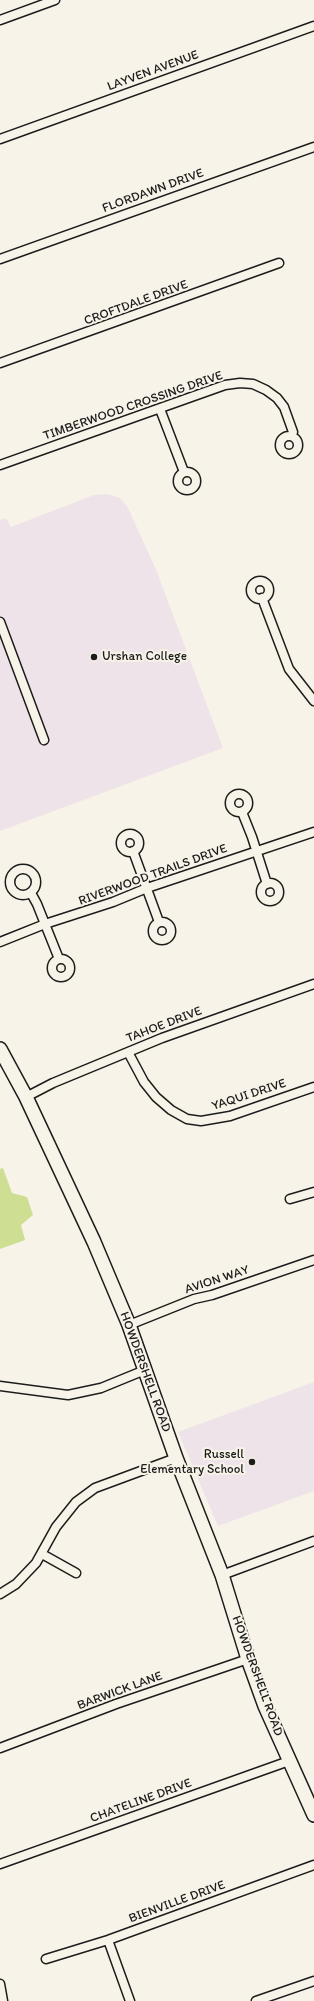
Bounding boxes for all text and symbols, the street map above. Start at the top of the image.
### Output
street label: LAYVEN AVENUE [105,47,201,95]
street label: FLORDAWN DRIVE [100,165,206,217]
street label: CROFTDALE DRIVE [82,277,190,329]
street label: TIMBERWOOD CROSSING DRIVE [41,368,225,444]
place label: Urshan College [102,649,187,665]
marker: Urshan College [89,652,99,662]
street label: RIVERWOOD TRAILS DRIVE [77,841,229,909]
street label: TAHOE DRIVE [124,1003,204,1047]
street label: YAQUI DRIVE [210,1076,288,1114]
street label: AVION WAY [183,1262,251,1298]
street label: HOWDERSHELL ROAD [116,1310,174,1434]
place label: Russell Elementary School [140,1447,244,1478]
marker: Russell Elementary School [247,1457,257,1467]
street label: HOWDERSHELL ROAD [228,1614,286,1738]
street label: BARWICK LANE [75,1668,165,1714]
street label: CHATELINE DRIVE [88,1775,194,1827]
street label: BIENVILLE DRIVE [127,1877,227,1927]

